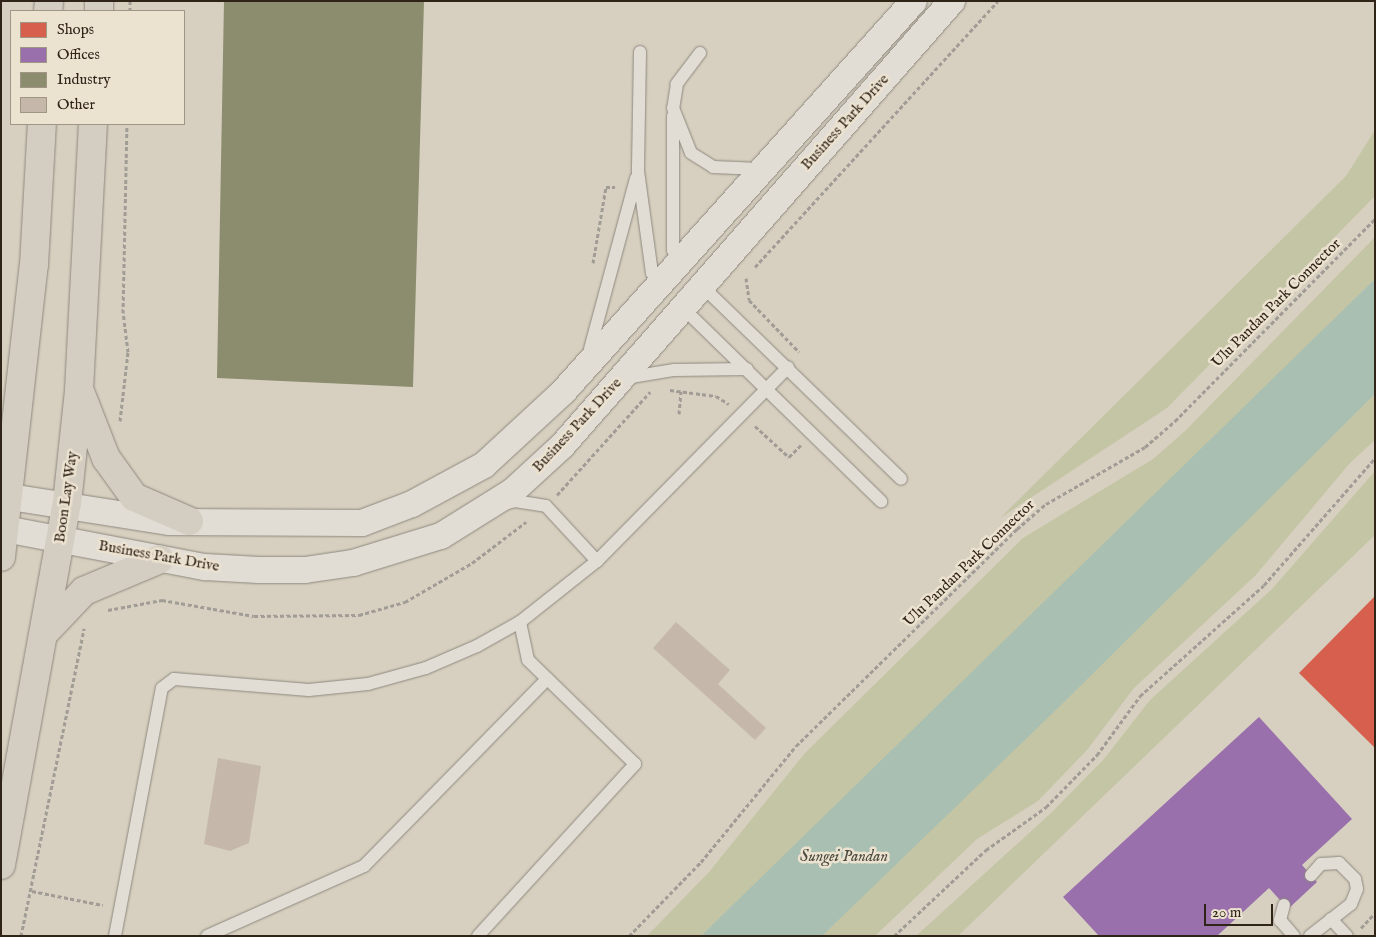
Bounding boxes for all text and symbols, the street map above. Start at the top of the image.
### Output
legend [10,10,185,125]
text: Shops [57,20,94,39]
text: Offices [57,45,100,64]
text: Industry [57,70,111,89]
street label: Business Park Drive [797,70,893,174]
text: Other [57,95,95,114]
street label: Ulu Pandan Park Connector [1208,235,1344,371]
street label: Business Park Drive [529,374,625,476]
street label: Boon Lay Way [51,450,81,544]
street label: Ulu Pandan Park Connector [900,496,1038,630]
street label: Business Park Drive [97,537,221,575]
water label: Sungei Pandan [800,847,888,867]
scale bar [1206,894,1275,926]
text: 20 m [1212,903,1241,922]

